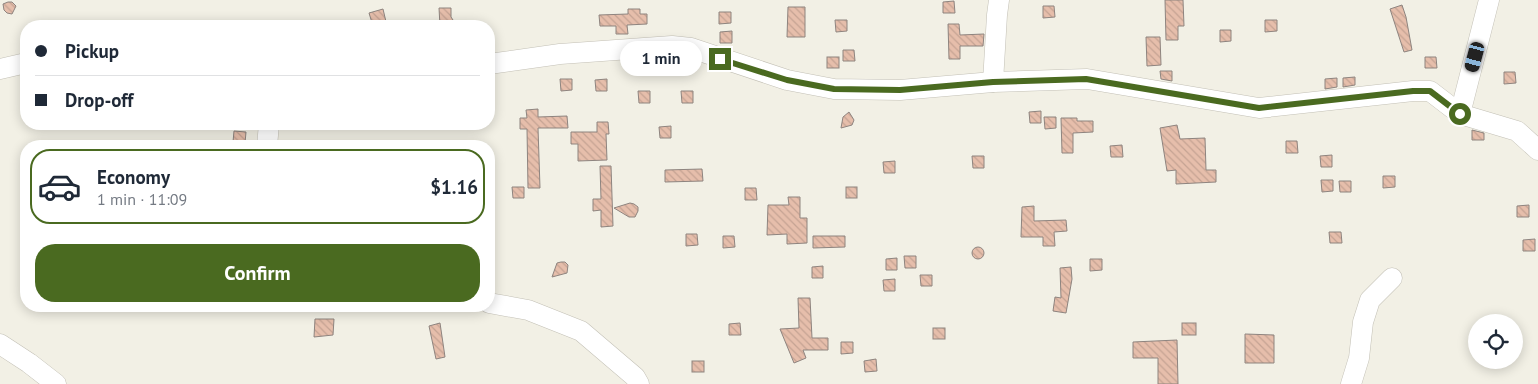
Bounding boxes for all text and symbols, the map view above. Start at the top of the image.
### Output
text: Pickup [65,39,119,63]
car [1463,41,1486,73]
callout: 1 min [620,42,702,76]
text: 1 min [641,48,681,68]
route end [709,48,731,70]
text: Drop-off [65,88,133,112]
route start [1449,103,1471,125]
icon: car [37,164,82,209]
text: Economy [97,165,170,189]
text: $1.16 [430,175,478,199]
text: 1 min · 11:09 [97,189,187,209]
button: Confirm [35,244,480,302]
map controls [1468,314,1523,369]
button: locate [1468,314,1523,369]

